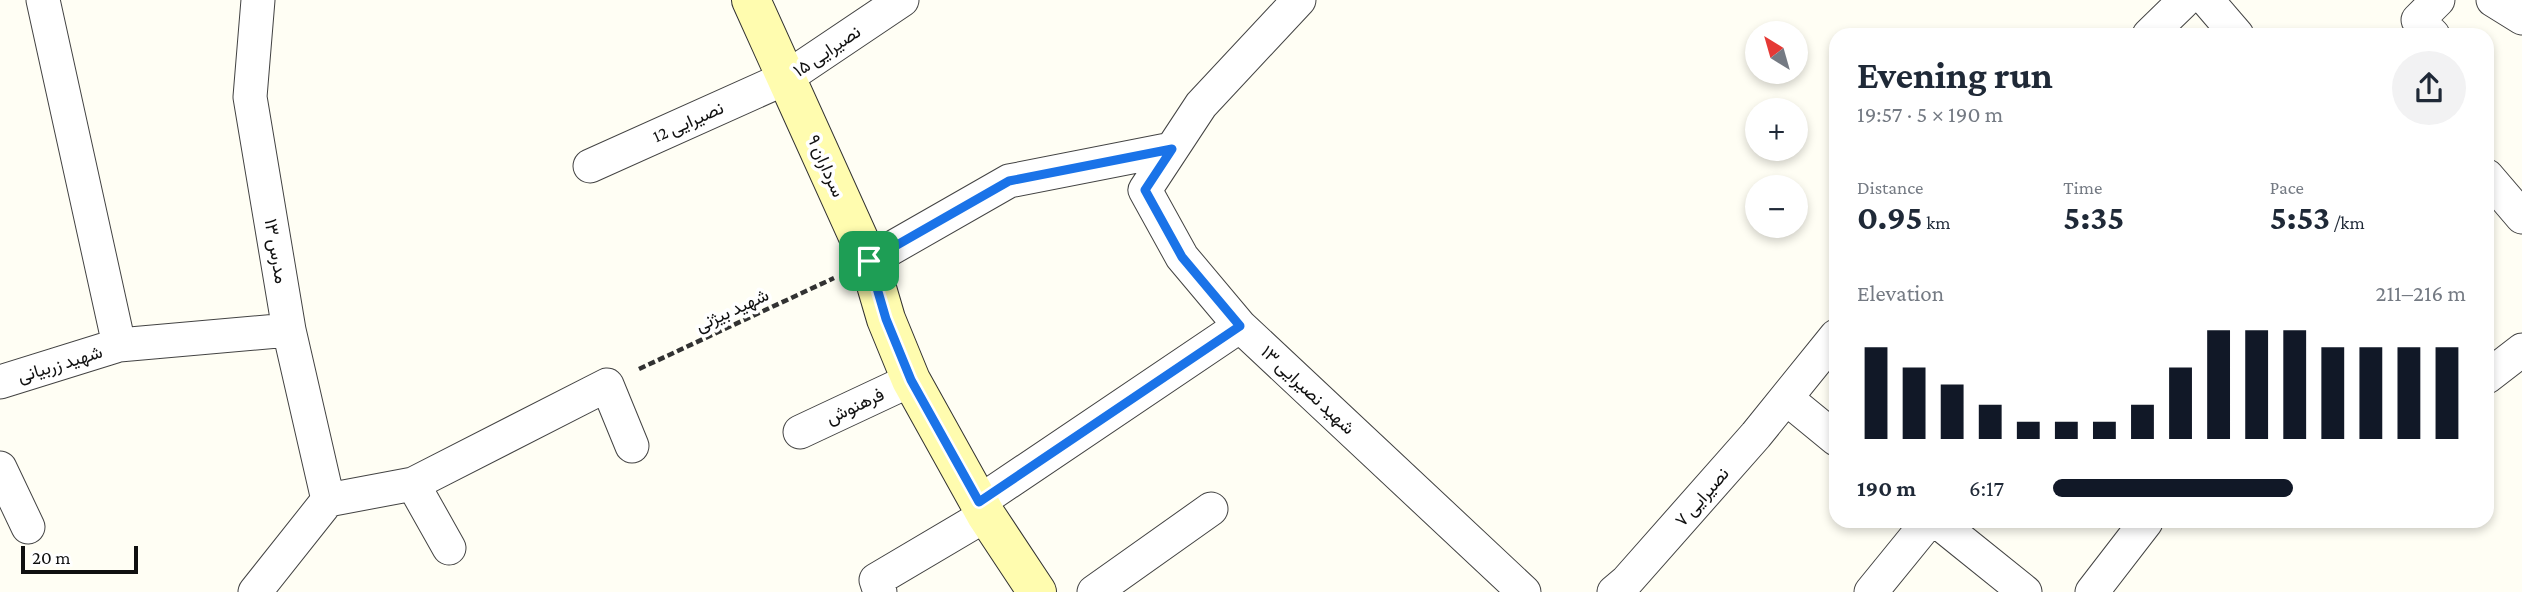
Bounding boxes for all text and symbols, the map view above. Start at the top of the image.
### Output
street label: نصیرایی ۱۵ [790,21,865,82]
north arrow [1745,21,1808,84]
map controls [1745,21,1808,238]
button: share [2392,51,2466,125]
text: Evening run [1857,54,2053,96]
street label: نصیرایی 12 [650,98,727,147]
button: + [1745,98,1808,161]
text: 19:57 · 5 × 190 m [1857,101,2003,127]
street label: سرداران ۹ [803,132,849,201]
button: − [1745,175,1808,238]
text: Distance [1857,177,1923,198]
text: Time [2063,177,2102,198]
text: Pace [2270,177,2304,198]
text: 0.95 [1857,198,1923,237]
text: 5:35 [2063,198,2124,237]
text: 5:53 [2270,198,2330,237]
text: km [1923,212,1951,233]
text: /km [2330,212,2365,233]
street label: مدرس ۱۳ [259,217,292,285]
pin [839,231,899,291]
icon: arrive [850,242,888,280]
text: Elevation [1857,280,1944,306]
text: 211–216 m [2375,280,2466,306]
street label: شهید بیژنی [692,284,772,337]
street label: شهید زربیانی [15,342,105,387]
street label: شهید نصیرایی ۱۳ [1256,342,1359,439]
street label: فرهنوش [823,384,888,429]
street label: نصیرایی ۷ [1671,463,1734,531]
text: 190 m [1857,475,1916,501]
text: 6:17 [1969,475,2004,501]
scale bar [21,543,138,575]
text: 20 m [32,547,71,568]

